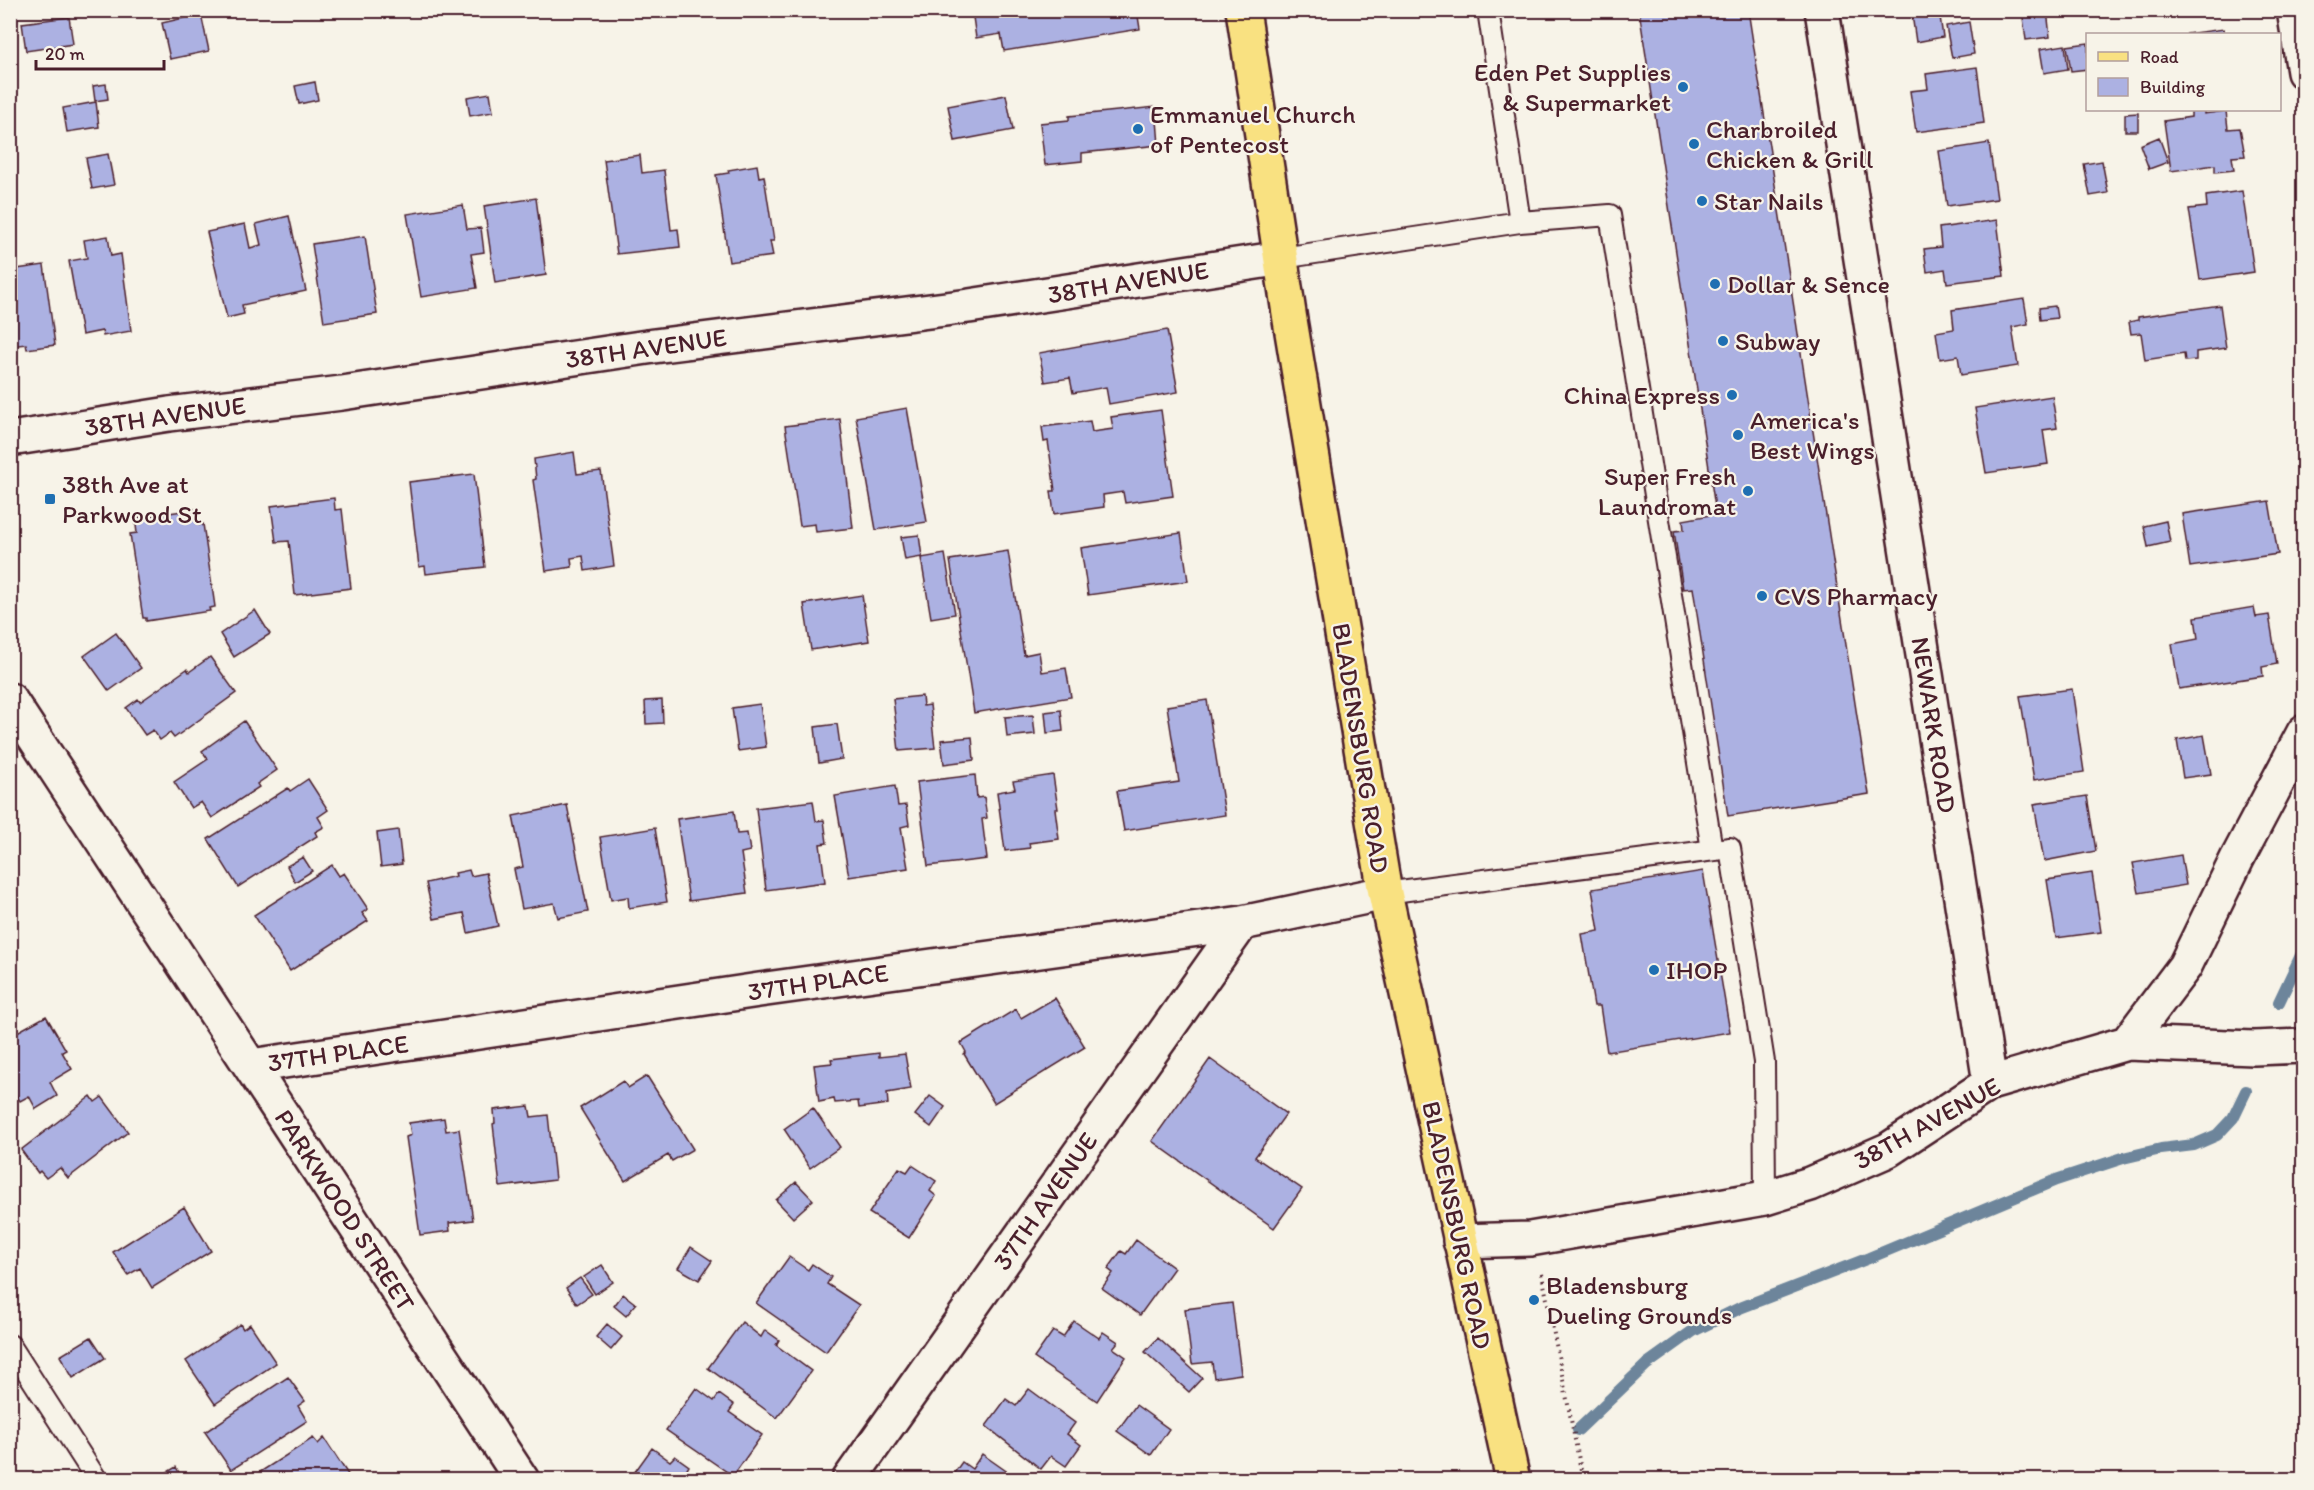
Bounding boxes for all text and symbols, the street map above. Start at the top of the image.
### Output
scale bar [36,33,164,71]
legend [2086,33,2281,111]
text: 20 m [45,43,85,65]
text: Road [2140,46,2179,68]
place label: Eden Pet Supplies & Supermarket [1474,56,1671,118]
text: Building [2140,76,2206,98]
marker: Eden Pet Supplies & Supermarket [1676,80,1690,94]
place label: Emmanuel Church of Pentecost [1150,98,1356,160]
place label: Charbroiled Chicken & Grill [1706,113,1873,175]
marker: Emmanuel Church of Pentecost [1131,122,1145,136]
marker: Charbroiled Chicken & Grill [1687,137,1701,151]
place label: Star Nails [1714,185,1823,217]
marker: Star Nails [1695,194,1709,208]
street label: 38TH AVENUE [1045,253,1211,311]
place label: Dollar & Sence [1727,268,1890,300]
marker: Dollar & Sence [1708,277,1722,291]
street label: 38TH AVENUE [563,321,729,375]
place label: Subway [1735,325,1820,357]
marker: Subway [1716,334,1730,348]
place label: China Express [1564,379,1720,411]
marker: China Express [1725,388,1739,402]
street label: 38TH AVENUE [82,389,248,443]
place label: America's Best Wings [1750,404,1875,466]
marker: America's Best Wings [1731,428,1745,442]
place label: Super Fresh Laundromat [1598,460,1736,522]
place label: 38th Ave at Parkwood St [62,468,202,530]
marker: Super Fresh Laundromat [1741,484,1755,498]
marker: 38th Ave at Parkwood St [43,492,57,506]
place label: CVS Pharmacy [1774,580,1938,612]
marker: CVS Pharmacy [1755,589,1769,603]
street label: BLADENSBURG ROAD [1325,621,1397,875]
street label: NEWARK ROAD [1904,635,1964,815]
place label: IHOP [1666,954,1727,986]
street label: 37TH PLACE [746,956,890,1008]
marker: IHOP [1647,963,1661,977]
street label: 37TH PLACE [266,1027,410,1079]
street label: 38TH AVENUE [1848,1070,2006,1176]
street label: BLADENSBURG ROAD [1415,1098,1499,1352]
street label: PARKWOOD STREET [268,1103,422,1317]
street label: 37TH AVENUE [986,1126,1104,1276]
place label: Bladensburg Dueling Grounds [1546,1269,1732,1331]
marker: Bladensburg Dueling Grounds [1527,1293,1541,1307]

